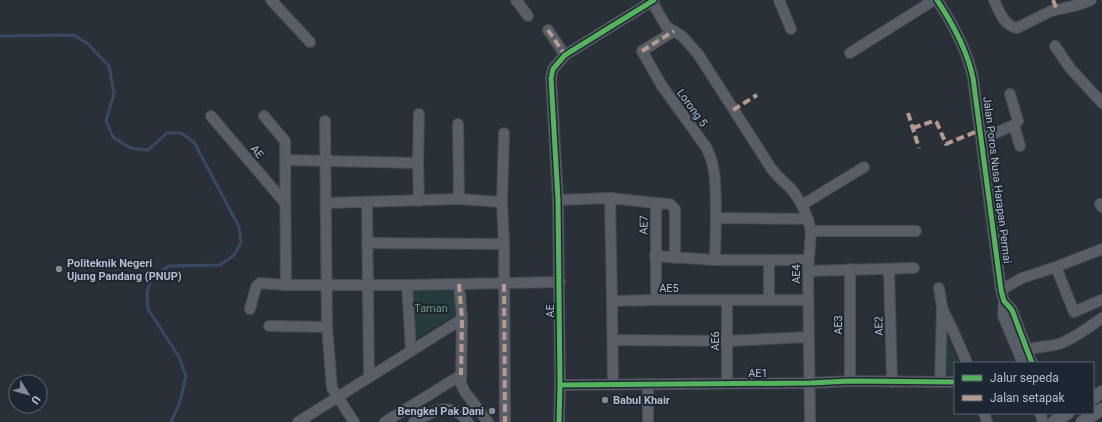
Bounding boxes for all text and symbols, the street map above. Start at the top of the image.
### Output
street label: Lorong 5 [674,87,710,129]
street label: Jalan Poros Nusa Harapan Permai [980,96,1014,264]
street label: AE [248,143,266,161]
street label: AE7 [637,215,651,235]
place label: Politeknik Negeri Ujung Pandang (PNUP) [67,257,182,283]
marker: Politeknik Negeri Ujung Pandang (PNUP) [54,264,64,274]
street label: AE4 [790,264,803,284]
street label: AE5 [659,282,679,295]
park label: Taman [414,302,448,315]
street label: AE [544,304,557,318]
street label: AE3 [832,315,845,335]
street label: AE2 [872,316,886,336]
street label: AE6 [709,331,722,351]
legend [954,362,1094,414]
street label: AE1 [748,367,768,380]
text: Jalur sepeda [990,371,1059,385]
north arrow [8,374,48,414]
text: Jalan setapak [990,391,1065,405]
text: U [28,393,43,407]
place label: Babul Khair [613,394,670,407]
marker: Babul Khair [600,395,610,405]
place label: Bengkel Pak Dani [398,405,484,418]
marker: Bengkel Pak Dani [487,406,497,416]

